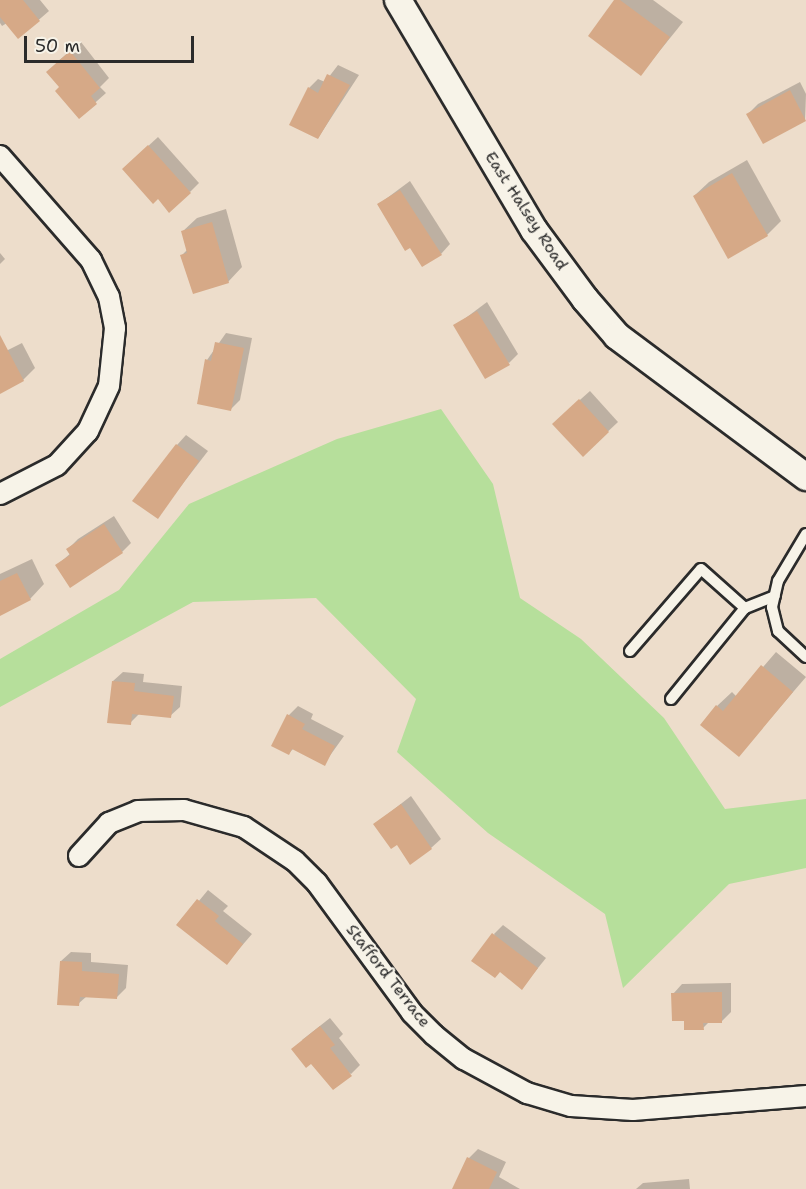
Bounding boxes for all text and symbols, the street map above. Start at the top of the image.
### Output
scale bar [27,24,196,62]
text: 50 m [35,34,80,58]
street label: East Halsey Road [481,148,571,274]
street label: Stafford Terrace [342,921,434,1031]

